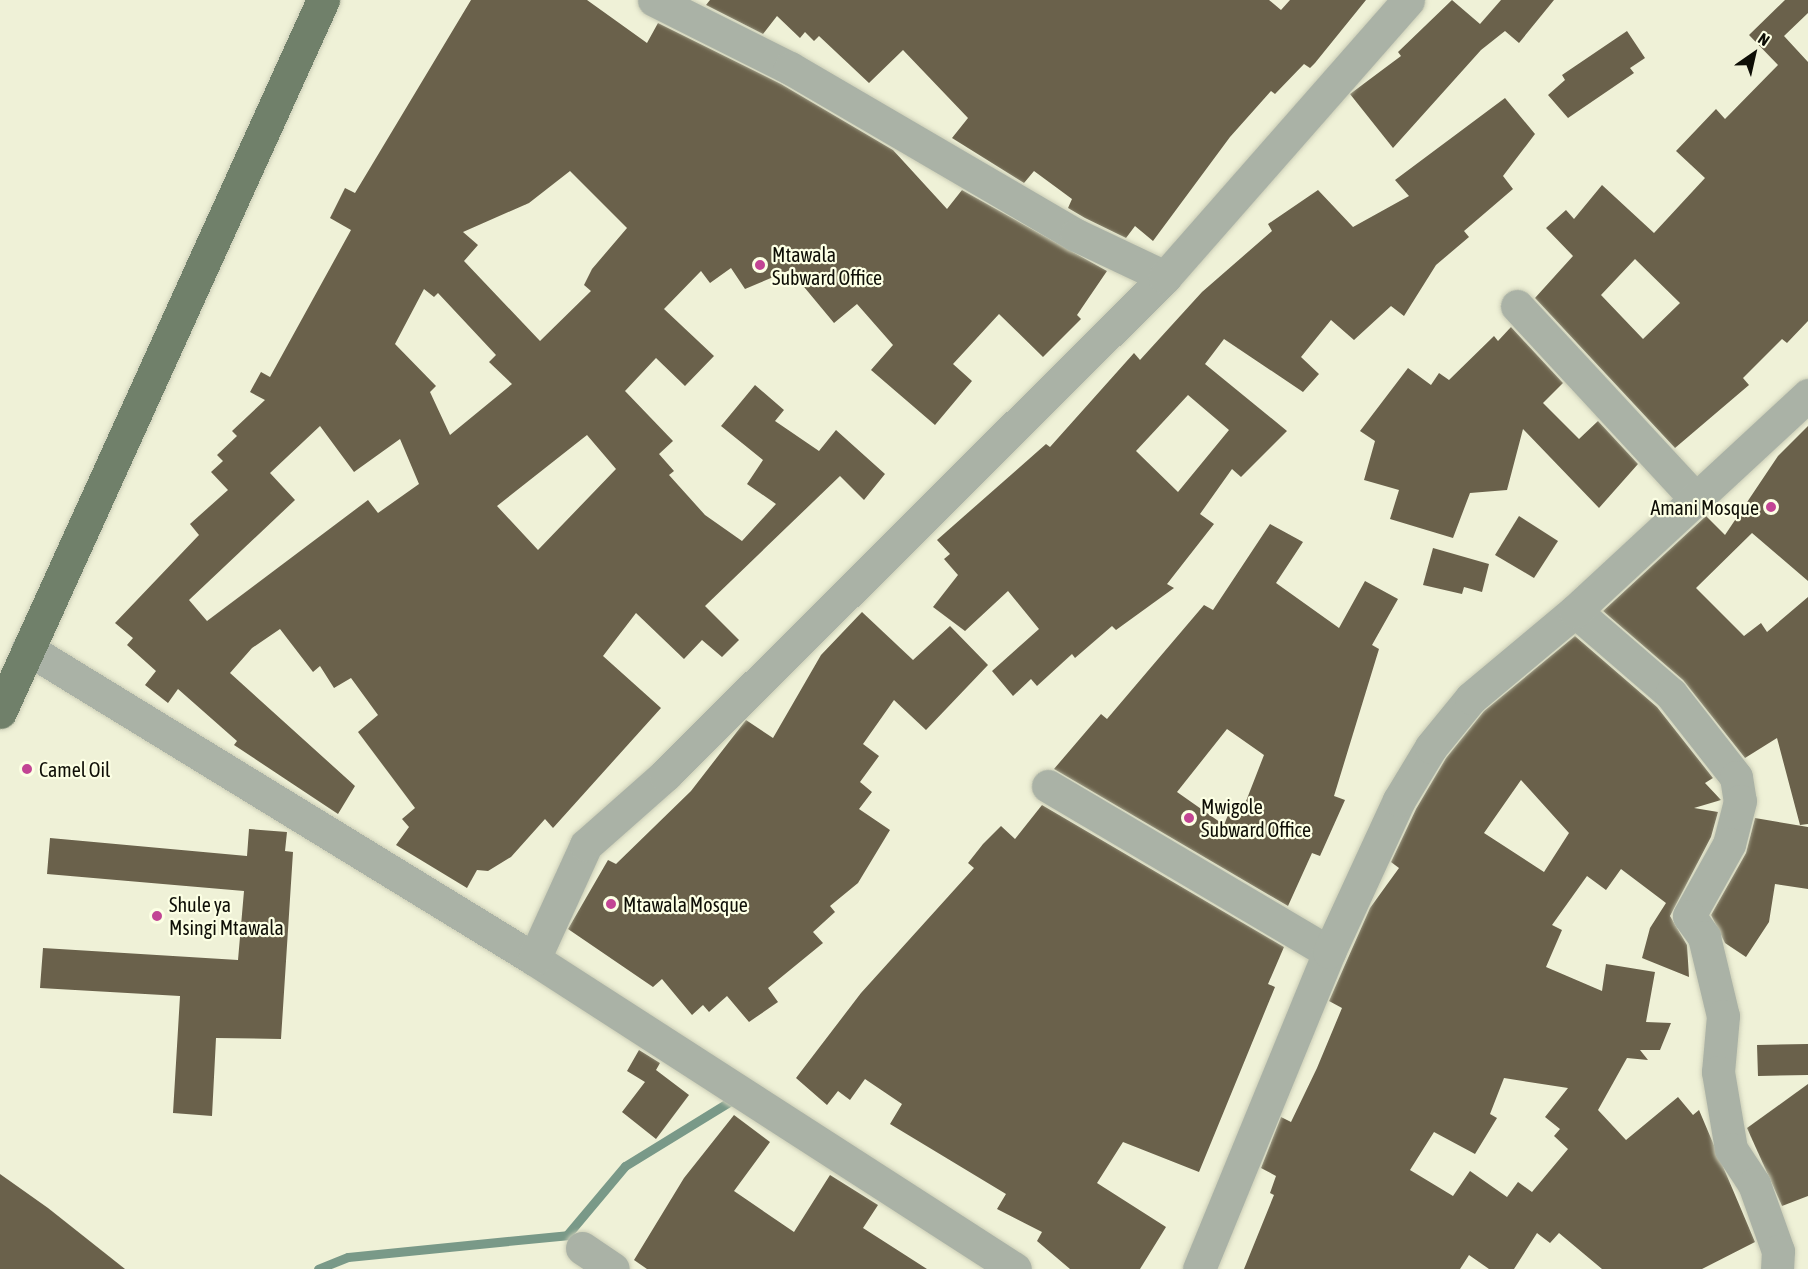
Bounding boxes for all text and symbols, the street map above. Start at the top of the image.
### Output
north arrow [1724,24,1784,84]
text: N [1755,29,1773,49]
place label: Mtawala Subward Office [772,242,882,289]
marker: Mtawala Subward Office [753,258,767,272]
place label: Amani Mosque [1650,495,1759,519]
marker: Amani Mosque [1764,500,1778,514]
place label: Camel Oil [39,757,110,781]
marker: Camel Oil [20,762,34,776]
place label: Mwigole Subward Office [1201,795,1311,842]
marker: Mwigole Subward Office [1182,811,1196,825]
place label: Shule ya Msingi Mtawala [169,892,284,939]
place label: Mtawala Mosque [623,892,748,916]
marker: Mtawala Mosque [604,897,618,911]
marker: Shule ya Msingi Mtawala [150,909,164,923]

